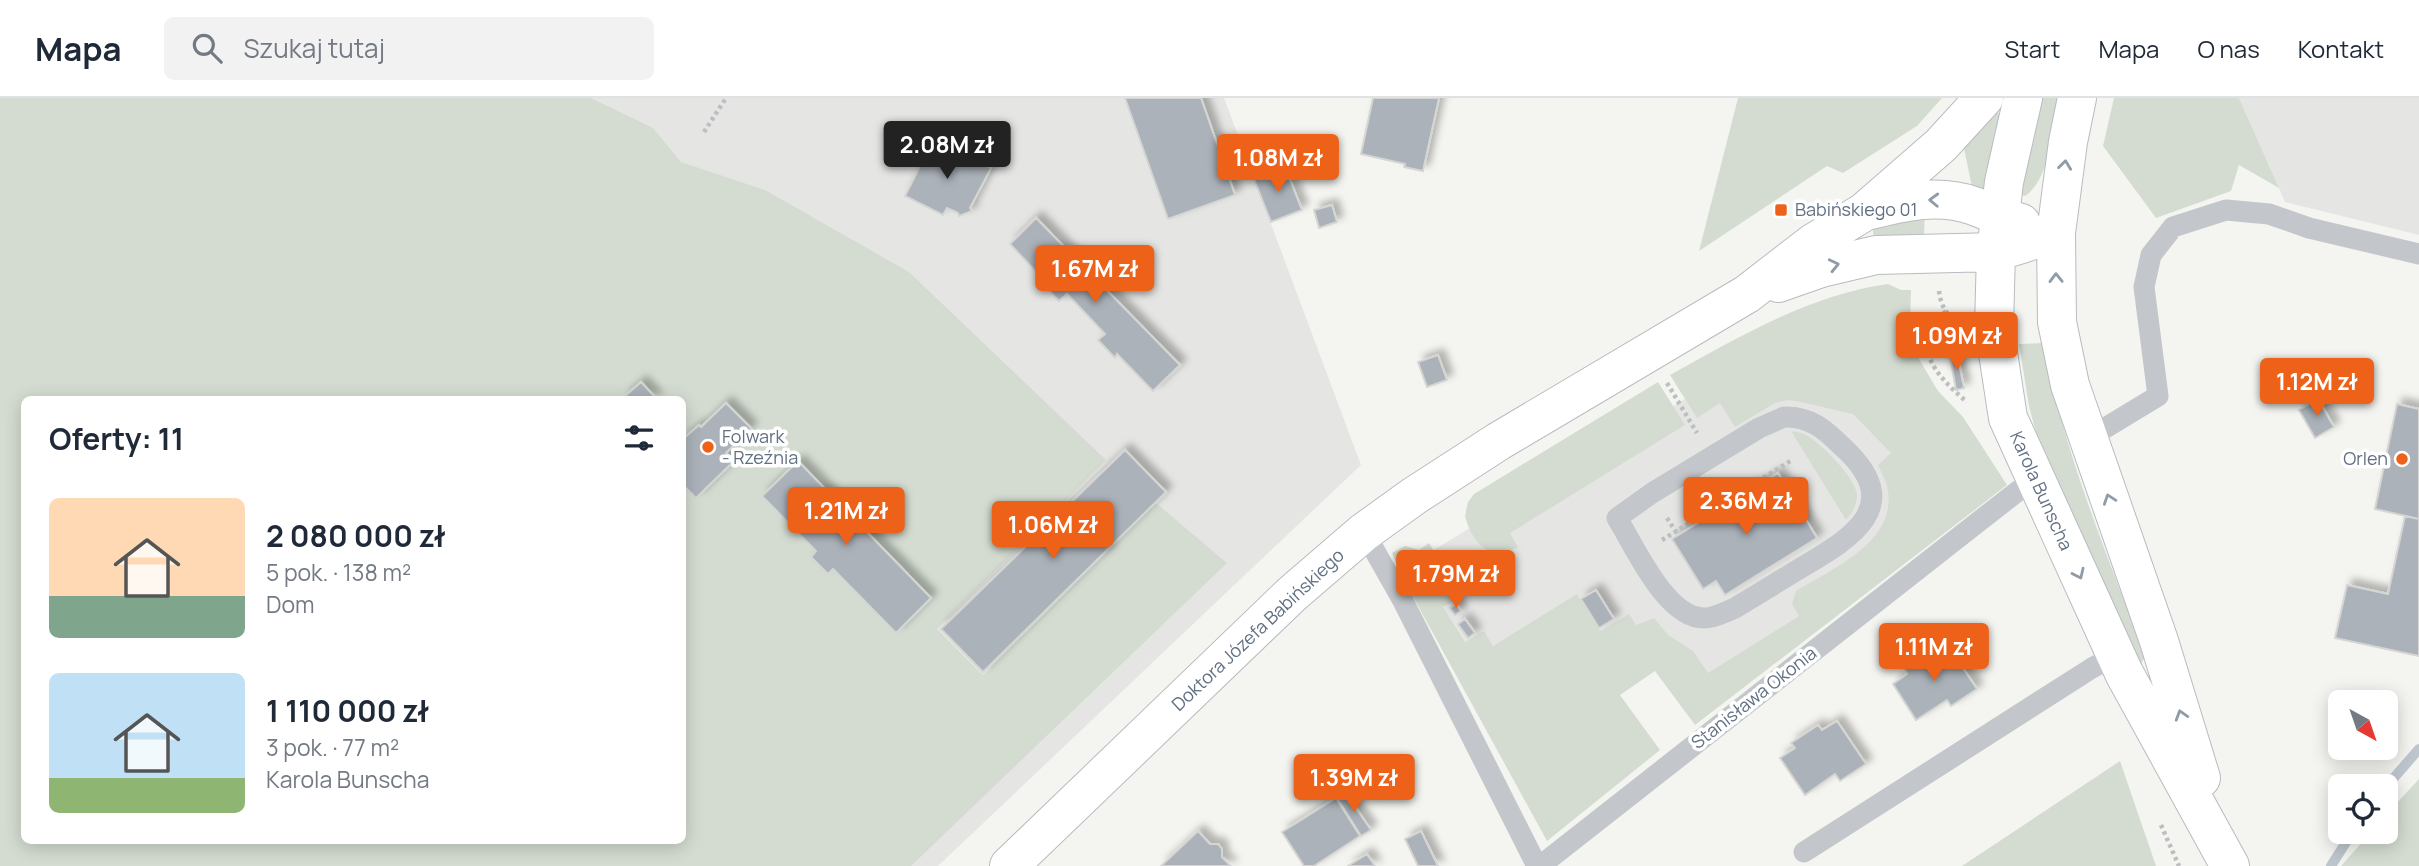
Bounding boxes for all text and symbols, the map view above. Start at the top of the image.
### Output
search box [164,17,654,80]
text: Mapa [35,26,122,71]
icon: search [188,29,226,67]
text: Szukaj tutaj [244,30,385,66]
text: Start [2004,32,2060,65]
text: Mapa [2098,32,2159,65]
text: O nas [2197,32,2260,65]
text: Kontakt [2298,32,2384,65]
pin: 2.08M zł [875,122,1019,181]
text: 2.08M zł [900,128,994,160]
pin: 1.08M zł [1206,134,1350,194]
text: 1.08M zł [1233,141,1323,173]
one-way arrow [2057,160,2072,171]
one-way arrow [1928,192,1939,207]
place label: Babińskiego 01 [1795,197,1918,221]
marker: Babińskiego 01 [1773,202,1789,218]
pin: 1.67M zł [1023,246,1167,305]
text: 1.67M zł [1051,252,1139,284]
one-way arrow [1828,258,1840,273]
one-way arrow [2049,272,2064,283]
pin: 1.09M zł [1885,313,2029,372]
text: 1.09M zł [1912,319,2002,351]
pin: 1.12M zł [2245,358,2389,418]
text: 1.12M zł [2276,365,2358,397]
text: Oferty: 11 [49,418,184,459]
icon: filters [620,419,658,457]
place label: Folwark - Rzeźnia [722,424,798,469]
street label: Karola Bunscha [2005,427,2079,554]
marker: Folwark - Rzeźnia [700,439,716,455]
place label: Orlen [2343,446,2388,470]
marker: Orlen [2394,451,2410,467]
pin: 2.36M zł [1674,478,1818,537]
text: 2.36M zł [1699,484,1793,516]
pin: 1.21M zł [774,488,918,547]
one-way arrow [2103,493,2117,506]
text: 1.21M zł [804,494,888,526]
pin: 1.06M zł [981,502,1125,561]
text: 1.06M zł [1008,508,1098,540]
text: 2 080 000 zł [266,515,446,556]
icon: home [105,526,189,610]
street label: Doktora Józefa Babińskiego [1166,543,1349,716]
pin: 1.79M zł [1384,550,1528,610]
text: 5 pok. · 138 m² [266,556,411,588]
text: 1.79M zł [1412,557,1500,589]
one-way arrow [2071,567,2085,579]
text: Dom [266,588,315,620]
pin: 1.11M zł [1862,624,2006,683]
text: 1.11M zł [1895,630,1973,662]
street label: Stanisława Okonia [1686,641,1821,754]
text: 1 110 000 zł [266,690,429,731]
north arrow [2328,690,2398,760]
map controls [2328,690,2398,844]
icon: home [105,701,189,785]
one-way arrow [2175,709,2190,721]
text: 3 pok. · 77 m² [266,731,399,763]
pin: 1.39M zł [1282,754,1426,814]
text: 1.39M zł [1310,761,1398,793]
text: Karola Bunscha [266,763,430,795]
button: locate [2328,774,2398,844]

